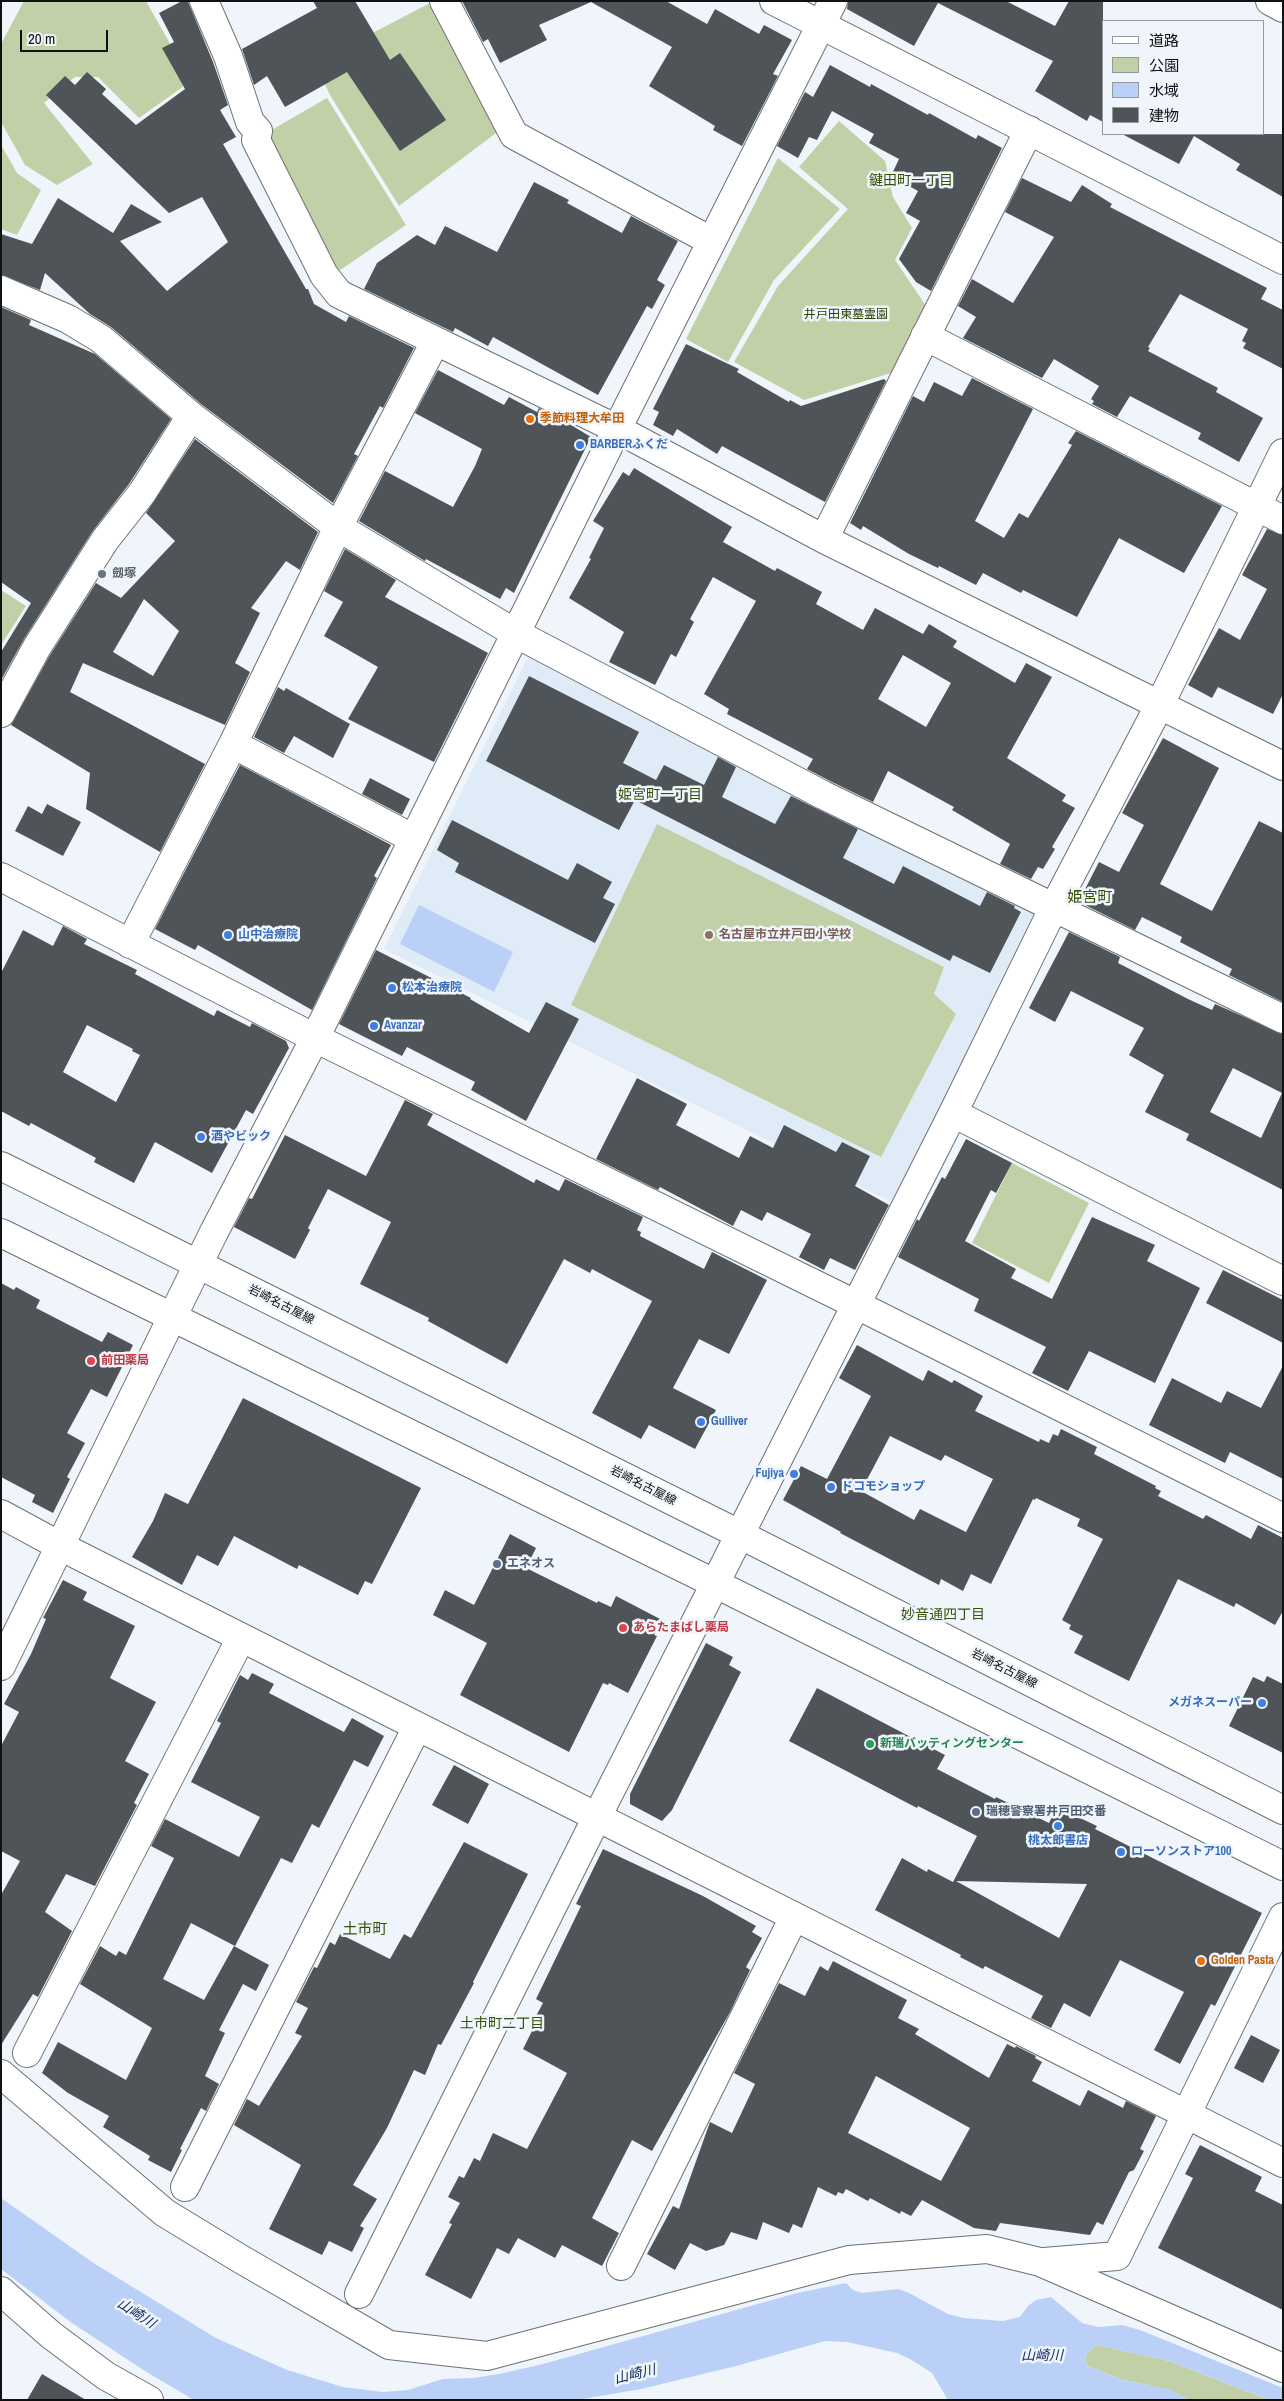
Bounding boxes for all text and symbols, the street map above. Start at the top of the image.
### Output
scale bar [22,20,110,52]
legend [1102,20,1264,135]
text: 20 m [28,28,55,49]
text: 道路 [1149,30,1179,51]
text: 公園 [1149,55,1179,76]
text: 水域 [1149,80,1179,101]
text: 建物 [1149,105,1179,126]
district label: 鍵田町一丁目 [869,173,953,189]
park label: 井戸田東墓霊園 [804,308,888,322]
place label: 季節料理大牟田 [540,412,624,426]
marker: 季節料理大牟田 [524,413,536,425]
place label: BARBERふくだ [590,438,668,452]
marker: BARBERふくだ [574,439,586,451]
place label: 劔塚 [112,567,136,581]
marker: 劔塚 [96,568,108,580]
district label: 姫宮町一丁目 [618,787,702,803]
district label: 姫宮町 [1068,889,1112,907]
place label: 山中治療院 [238,928,298,942]
place label: 名古屋市立井戸田小学校 [719,928,851,942]
marker: 山中治療院 [222,929,234,941]
marker: 名古屋市立井戸田小学校 [703,929,715,941]
place label: 松本治療院 [402,981,462,995]
marker: 松本治療院 [386,982,398,994]
place label: Avanzar [384,1019,422,1033]
marker: Avanzar [368,1020,380,1032]
place label: 酒やビック [211,1130,271,1144]
marker: 酒やビック [195,1131,207,1143]
street label: 岩崎名古屋線 [246,1282,316,1328]
place label: 前田薬局 [101,1354,149,1368]
marker: 前田薬局 [85,1355,97,1367]
place label: Gulliver [711,1415,748,1429]
marker: Gulliver [695,1416,707,1428]
street label: 岩崎名古屋線 [608,1463,678,1509]
place label: Fujiya [756,1467,784,1481]
marker: Fujiya [788,1468,800,1480]
place label: ドコモショップ [841,1480,925,1494]
marker: ドコモショップ [825,1481,837,1493]
place label: エネオス [507,1557,555,1571]
marker: エネオス [491,1558,503,1570]
district label: 妙音通四丁目 [901,1607,985,1623]
place label: あらたまばし薬局 [633,1621,729,1635]
marker: あらたまばし薬局 [617,1622,629,1634]
street label: 岩崎名古屋線 [969,1646,1039,1692]
place label: メガネスーパー [1168,1696,1252,1710]
marker: メガネスーパー [1256,1697,1268,1709]
place label: 新瑞バッティングセンター [880,1737,1024,1751]
marker: 新瑞バッティングセンター [864,1738,876,1750]
place label: 瑞穂警察署井戸田交番 [986,1805,1106,1819]
marker: 瑞穂警察署井戸田交番 [970,1806,982,1818]
marker: 桃太郎書店 [1052,1820,1064,1832]
place label: 桃太郎書店 [1028,1834,1088,1848]
place label: ローソンストア100 [1131,1845,1231,1859]
marker: ローソンストア100 [1115,1846,1127,1858]
district label: 土市町 [343,1921,387,1939]
place label: Golden Pasta [1211,1954,1274,1968]
marker: Golden Pasta [1195,1955,1207,1967]
district label: 土市町二丁目 [460,2016,544,2032]
water label: 山崎川 [114,2296,158,2332]
water label: 山崎川 [1021,2348,1063,2364]
water label: 山崎川 [613,2362,657,2388]

